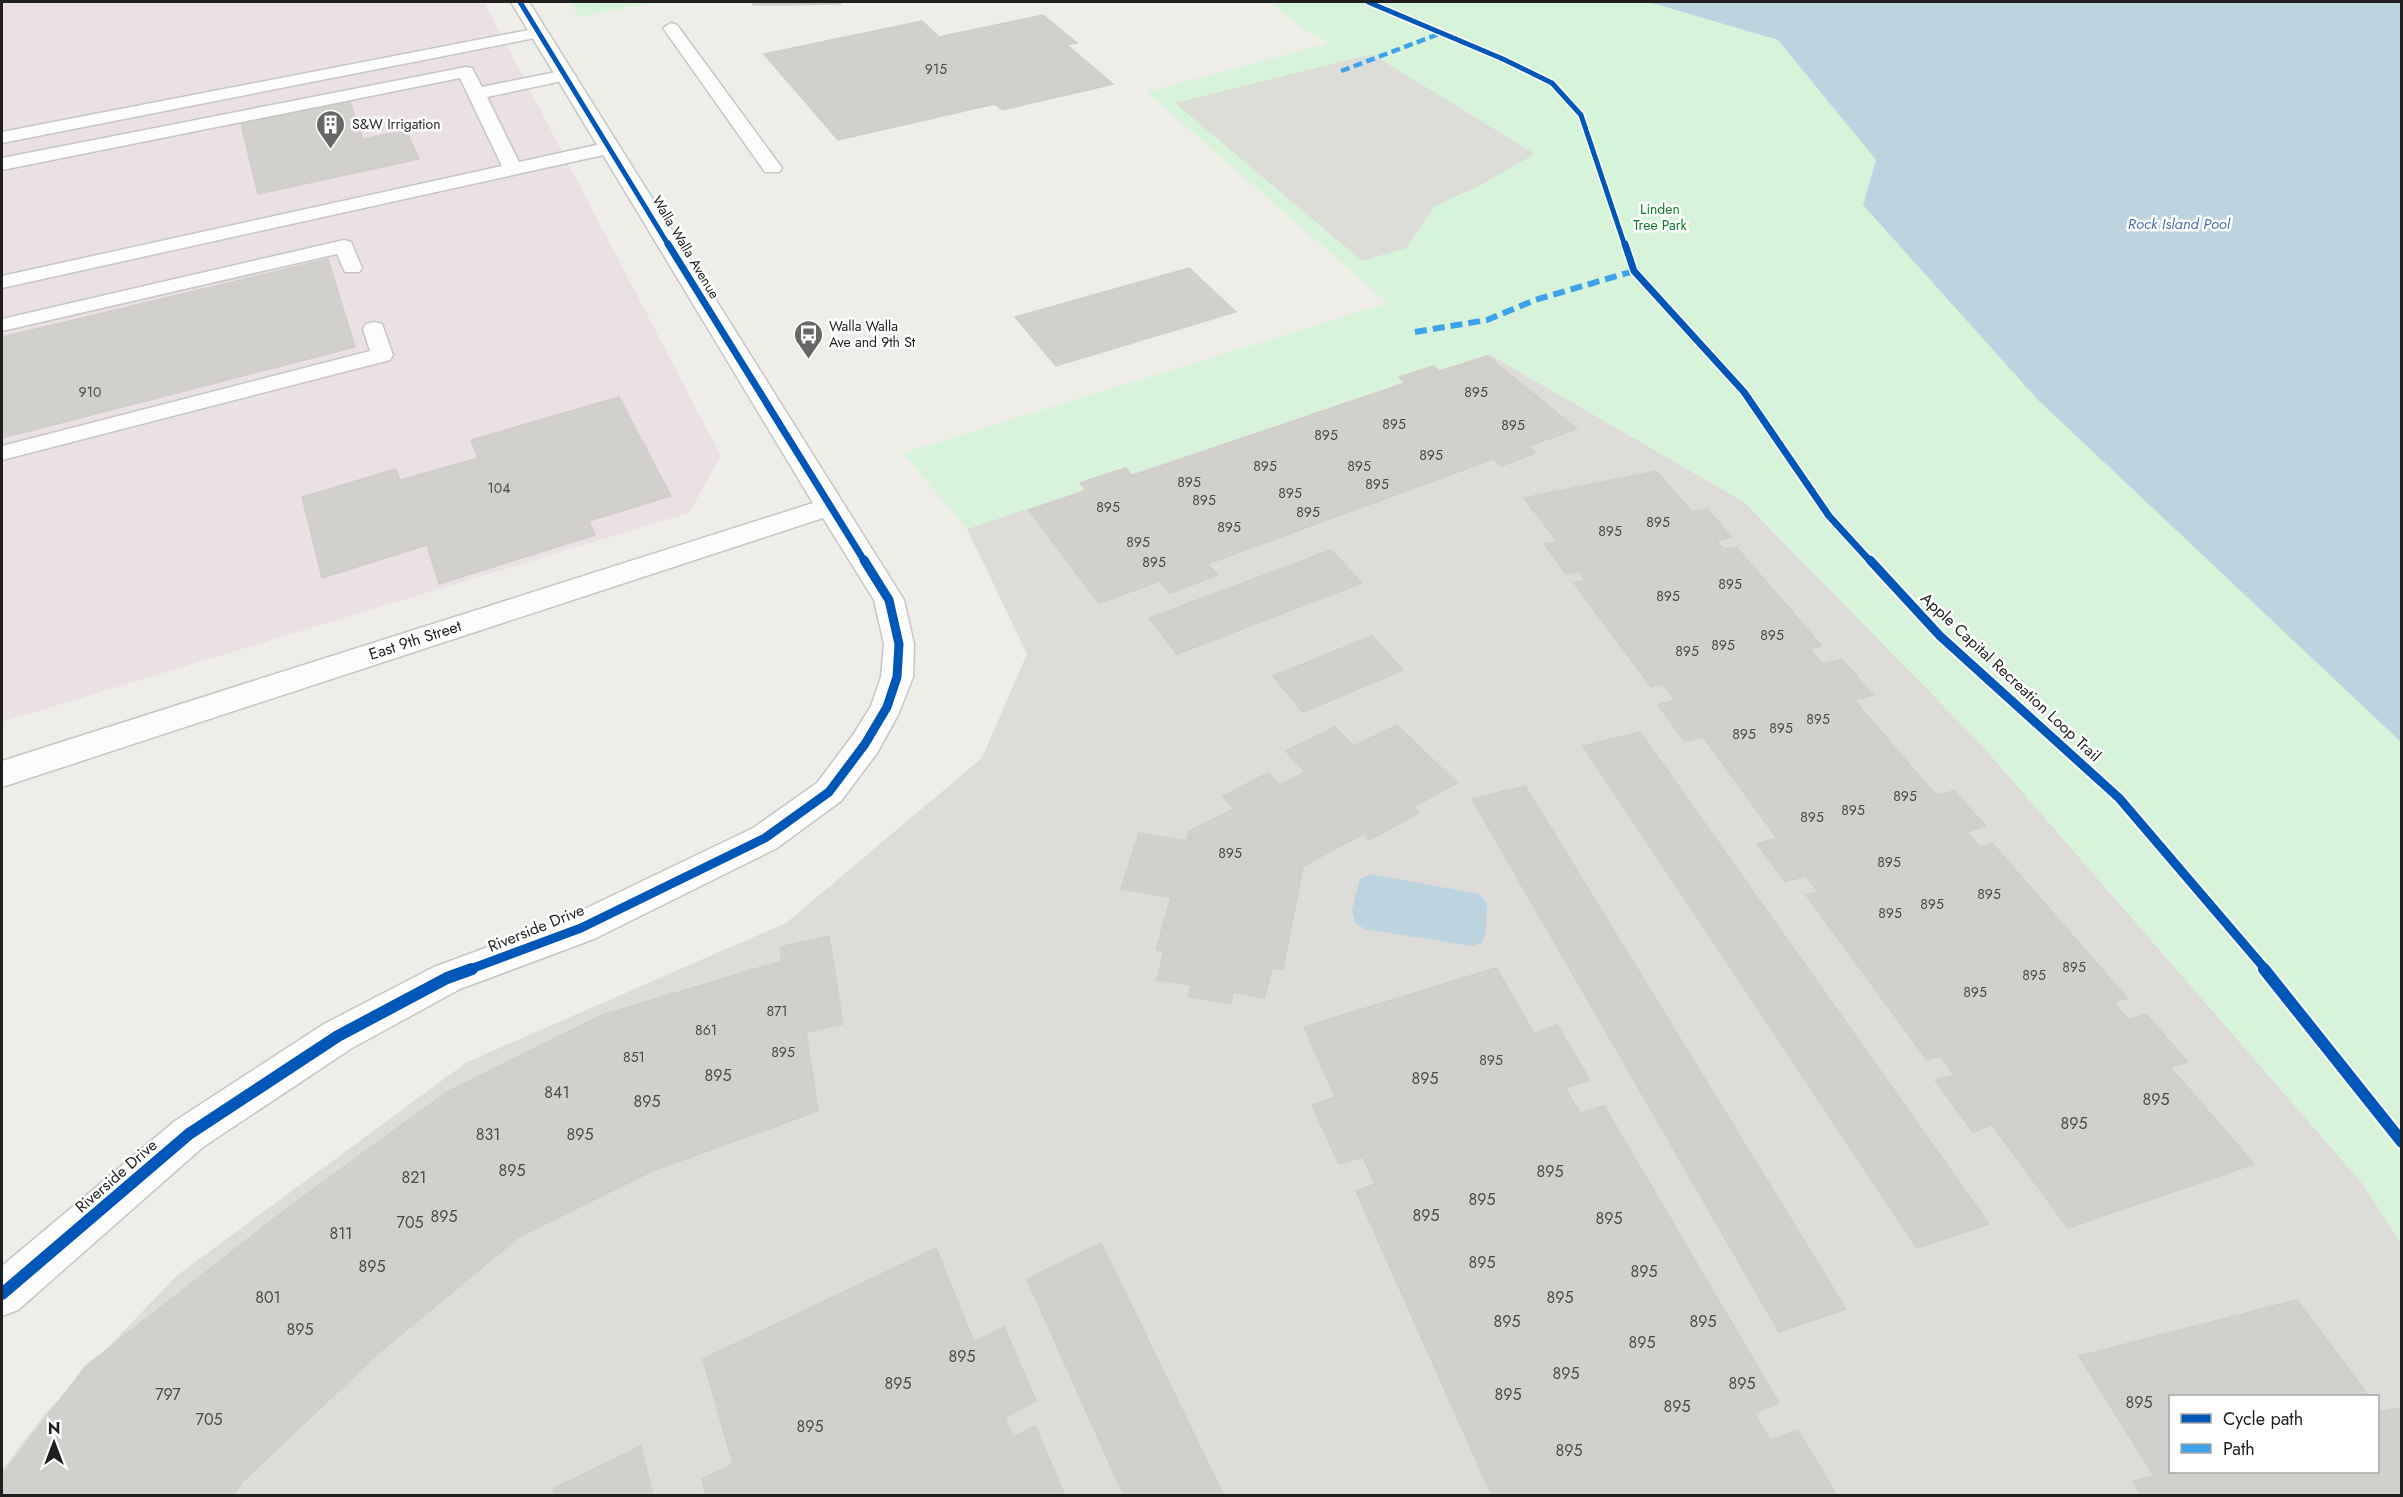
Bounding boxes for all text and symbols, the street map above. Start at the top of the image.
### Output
house number: 915 [925,59,947,79]
building icon: S&W Irrigation [315,108,347,150]
place label: S&W Irrigation [352,114,441,134]
street label: Walla Walla Avenue [647,192,725,302]
park label: Linden Tree Park [1633,199,1688,235]
water label: Rock Island Pool [2128,213,2231,235]
place label: Walla Walla Ave and 9th St [829,316,916,352]
bus stop icon: Walla Walla Ave and 9th St [792,318,824,360]
house number: 910 [79,382,101,402]
house number: 895 [1464,382,1488,402]
house number: 895 [1382,414,1406,434]
house number: 895 [1501,415,1525,435]
house number: 895 [1314,425,1338,445]
house number: 895 [1419,445,1443,465]
house number: 895 [1253,456,1277,476]
house number: 895 [1347,456,1371,476]
house number: 895 [1177,472,1201,492]
house number: 895 [1365,474,1389,494]
house number: 104 [488,478,510,498]
house number: 895 [1278,483,1302,503]
house number: 895 [1192,490,1216,510]
house number: 895 [1096,497,1120,517]
house number: 895 [1296,502,1320,522]
house number: 895 [1646,512,1670,532]
house number: 895 [1217,517,1241,537]
house number: 895 [1598,521,1622,541]
house number: 895 [1126,532,1150,552]
house number: 895 [1142,552,1166,572]
house number: 895 [1718,574,1742,594]
house number: 895 [1656,586,1680,606]
street label: Apple Capital Recreation Loop Trail [1916,587,2106,767]
street label: East 9th Street [366,614,464,666]
house number: 895 [1760,625,1784,645]
house number: 895 [1711,635,1735,655]
house number: 895 [1675,641,1699,661]
house number: 895 [1806,709,1830,729]
house number: 895 [1769,718,1793,738]
house number: 895 [1732,724,1756,744]
house number: 895 [1893,786,1917,806]
house number: 895 [1841,800,1865,820]
house number: 895 [1800,807,1824,827]
house number: 895 [1218,843,1242,863]
house number: 895 [1877,852,1901,872]
house number: 895 [1977,884,2001,904]
house number: 895 [1920,894,1944,914]
street label: Riverside Drive [484,898,588,958]
house number: 895 [1878,903,1902,923]
house number: 895 [2062,957,2086,977]
house number: 895 [2022,965,2046,985]
house number: 895 [1963,982,1987,1002]
house number: 871 [766,1001,788,1021]
house number: 861 [695,1020,717,1040]
house number: 895 [771,1042,795,1062]
house number: 851 [623,1047,645,1067]
house number: 895 [1479,1050,1503,1070]
house number: 895 [705,1064,731,1087]
house number: 895 [1412,1067,1438,1090]
house number: 841 [544,1081,570,1104]
house number: 895 [2143,1088,2169,1111]
house number: 895 [634,1090,660,1113]
house number: 895 [2061,1112,2087,1135]
house number: 831 [476,1123,500,1146]
house number: 895 [567,1123,593,1146]
street label: Riverside Drive [70,1134,162,1218]
house number: 895 [499,1159,525,1182]
house number: 895 [1537,1160,1563,1183]
house number: 821 [401,1166,427,1189]
house number: 895 [1469,1188,1495,1211]
house number: 895 [1413,1204,1439,1227]
house number: 895 [431,1205,457,1228]
house number: 895 [1596,1207,1622,1230]
house number: 705 [396,1211,424,1234]
house number: 811 [329,1222,353,1245]
house number: 895 [1469,1251,1495,1274]
house number: 895 [359,1255,385,1278]
house number: 895 [1631,1260,1657,1283]
house number: 801 [255,1286,281,1309]
house number: 895 [1547,1286,1573,1309]
house number: 895 [1494,1310,1520,1333]
house number: 895 [1690,1310,1716,1333]
house number: 895 [287,1318,313,1341]
house number: 895 [1629,1331,1655,1354]
house number: 895 [949,1345,975,1368]
house number: 895 [1553,1362,1579,1385]
house number: 895 [885,1372,911,1395]
house number: 895 [1729,1372,1755,1395]
house number: 797 [155,1383,181,1406]
house number: 895 [1495,1383,1521,1406]
house number: 895 [2126,1391,2152,1414]
house number: 895 [1664,1395,1690,1418]
legend [2169,1395,2379,1473]
text: Cycle path [2223,1406,2303,1432]
house number: 705 [195,1408,223,1431]
north arrow [24,1413,84,1473]
house number: 895 [797,1415,823,1438]
text: N [48,1417,60,1440]
text: Path [2223,1436,2255,1462]
house number: 895 [1556,1439,1582,1462]

